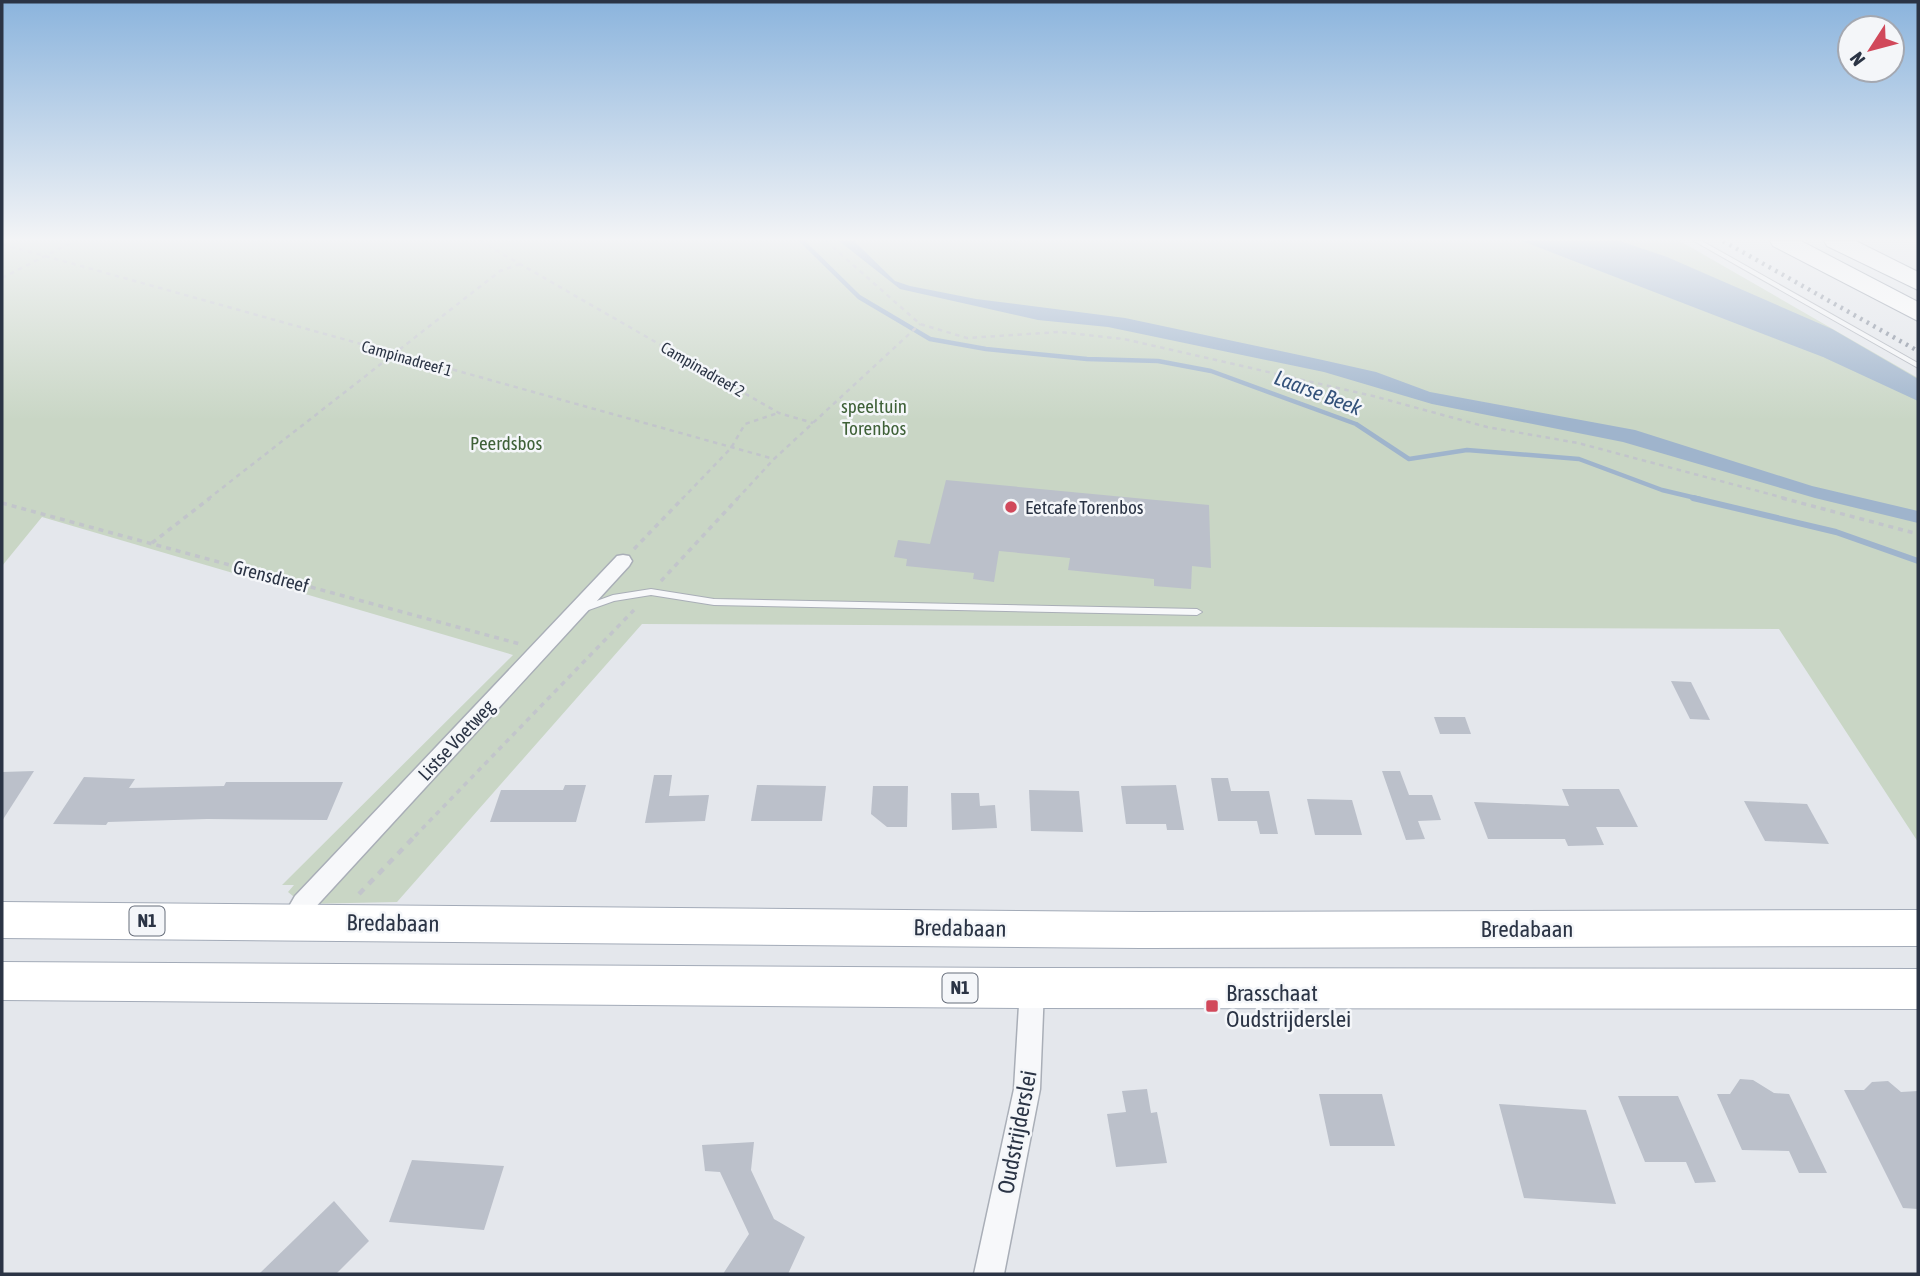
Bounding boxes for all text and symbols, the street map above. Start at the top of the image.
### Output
north arrow [1836,14,1906,84]
text: N [1845,48,1869,70]
street label: Campinadreef 1 [359,336,454,381]
street label: Campinadreef 2 [658,338,748,401]
water label: Laarse Beek [1271,364,1366,420]
park label: speeltuin Torenbos [841,395,907,439]
park label: Peerdsbos [470,432,542,454]
place label: Eetcafe Torenbos [1025,496,1144,518]
marker: Eetcafe Torenbos [1003,499,1019,515]
street label: Grensdreef [231,555,311,597]
street label: Listse Voetweg [413,695,499,785]
road number: N1 [130,906,164,936]
street label: Bredabaan [346,909,440,937]
street label: Bredabaan [913,914,1007,942]
street label: Bredabaan [1480,916,1574,942]
road number: N1 [942,973,978,1002]
place label: Brasschaat Oudstrijderslei [1226,980,1351,1032]
marker: Brasschaat Oudstrijderslei [1204,998,1220,1014]
street label: Oudstrijderslei [992,1068,1042,1196]

